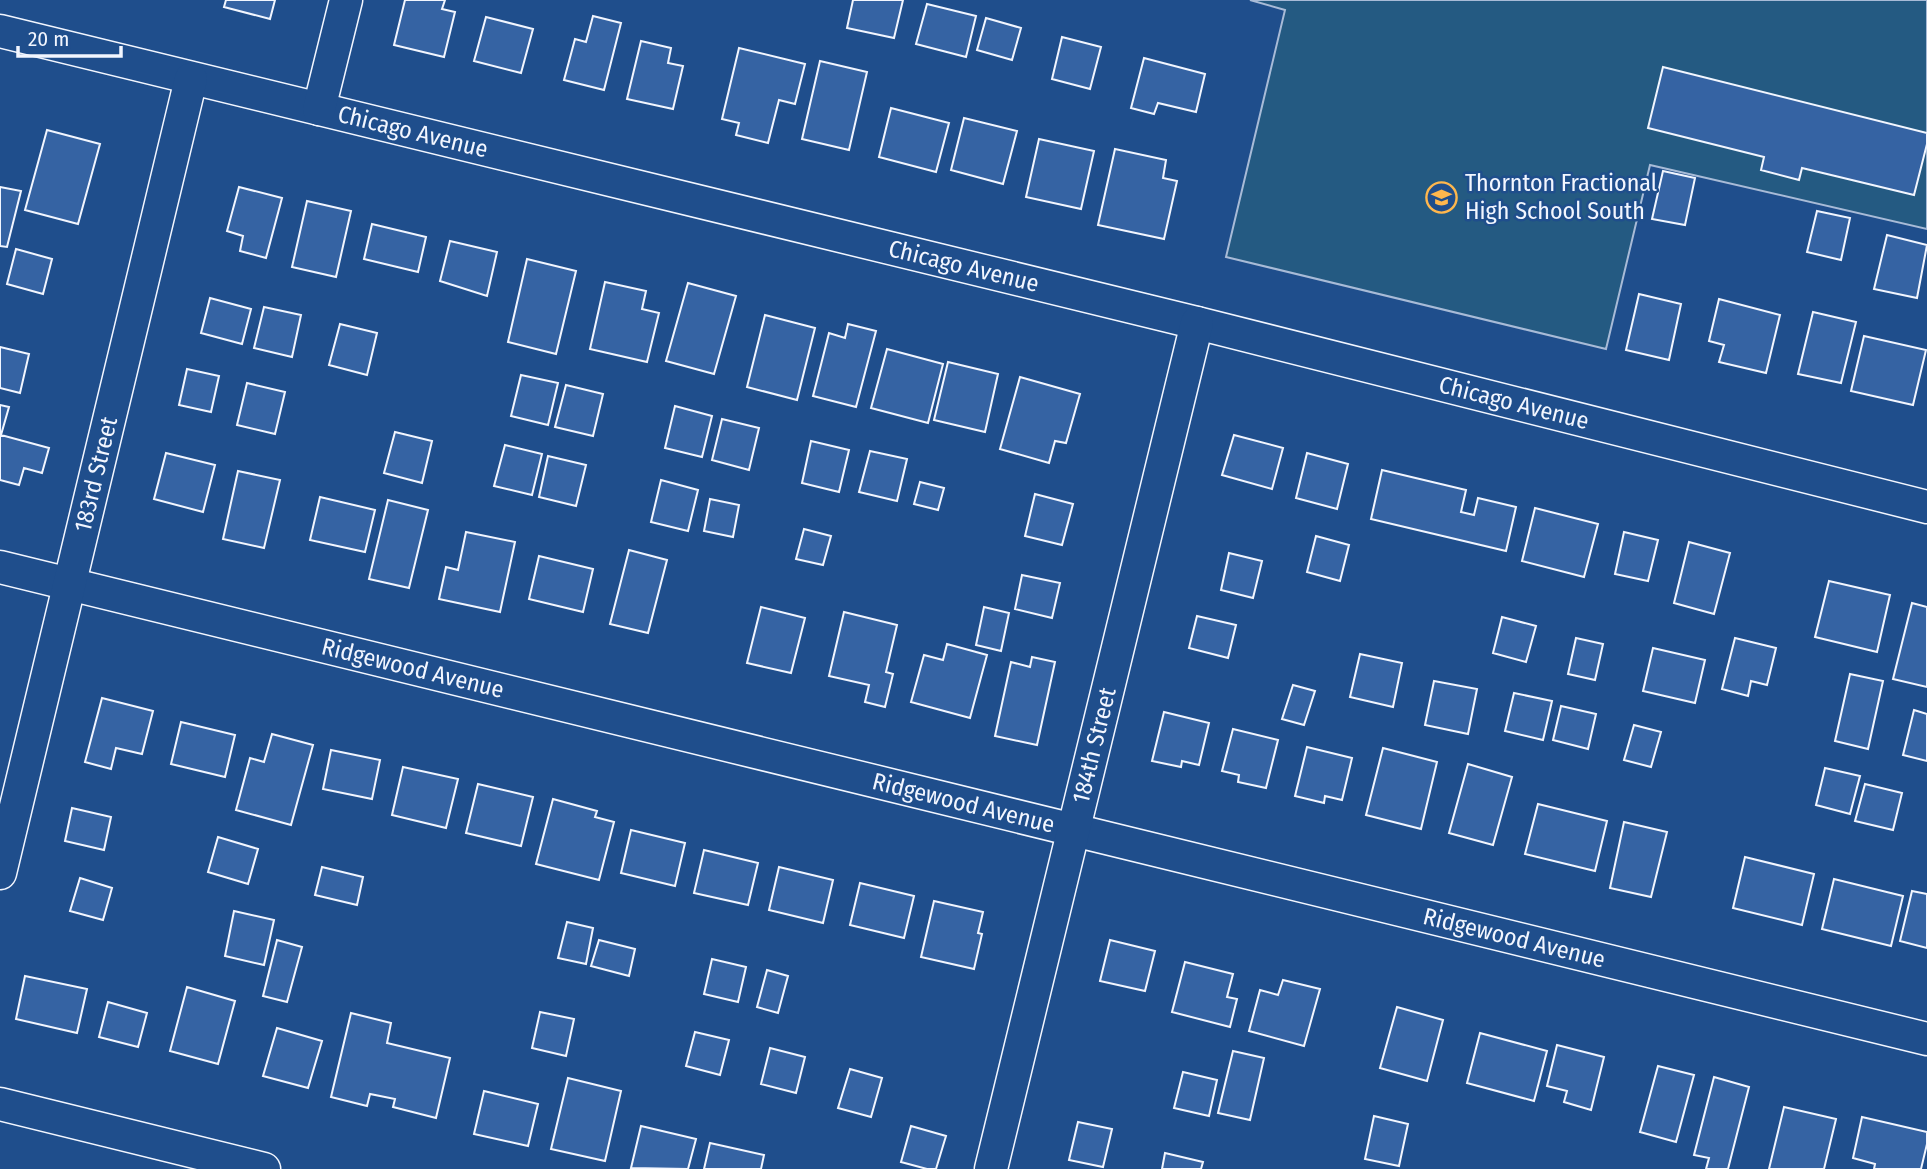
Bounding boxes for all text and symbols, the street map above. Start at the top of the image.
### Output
scale bar [18,14,121,58]
text: 20 m [28,26,69,52]
street label: Chicago Avenue [335,100,491,164]
place label: Thornton Fractional High School South [1465,169,1657,225]
school or university icon: Thornton Fractional High School South [1425,180,1459,214]
street label: Chicago Avenue [886,234,1042,298]
street label: Chicago Avenue [1436,371,1592,435]
street label: 183rd Street [69,414,123,535]
street label: Ridgewood Avenue [319,632,507,704]
street label: 184th Street [1067,684,1122,806]
street label: Ridgewood Avenue [870,767,1057,839]
street label: Ridgewood Avenue [1420,902,1608,974]

